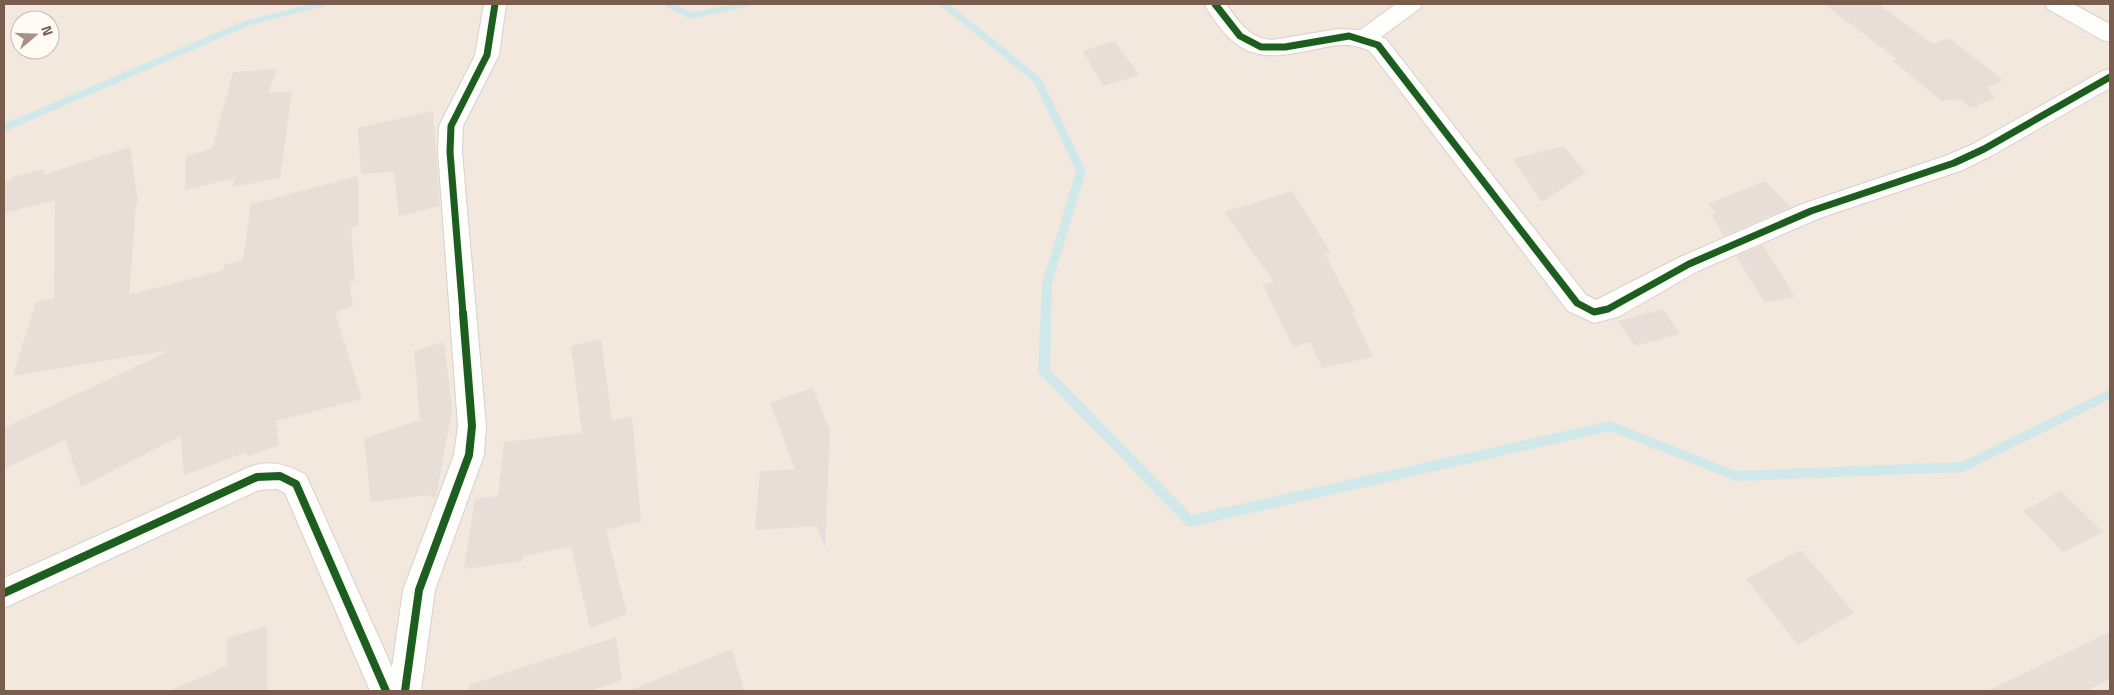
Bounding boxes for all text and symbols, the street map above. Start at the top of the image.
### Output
north arrow [10,10,60,60]
text: N [36,23,59,39]

